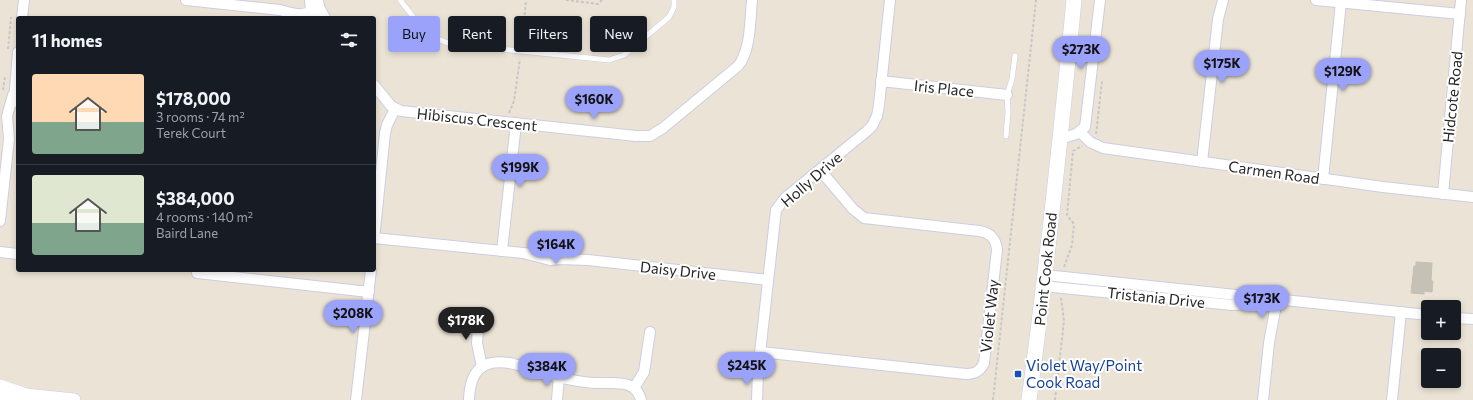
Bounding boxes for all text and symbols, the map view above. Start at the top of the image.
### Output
chip: Buy [388,16,440,52]
chip: Rent [448,16,506,52]
chip: Filters [514,16,582,52]
chip: New [590,16,647,52]
icon: filters [338,29,360,51]
text: 11 homes [32,30,102,51]
pin: $273K [1053,36,1109,70]
text: $273K [1062,41,1100,57]
pin: $175K [1194,50,1250,84]
street label: Hidcote Road [1438,50,1466,144]
text: $175K [1203,55,1241,71]
pin: $129K [1315,58,1371,92]
text: $129K [1324,63,1362,79]
street label: Iris Place [913,76,975,100]
pin: $160K [566,86,622,120]
text: $178,000 [156,88,231,109]
icon: home [64,90,112,138]
text: $160K [574,91,614,107]
street label: Hibiscus Crescent [416,104,538,134]
text: 3 rooms · 74 m² [156,109,245,125]
text: Terek Court [156,125,226,141]
street label: Holly Drive [777,148,845,210]
pin: $199K [492,154,548,188]
street label: Carmen Road [1227,157,1321,187]
text: $199K [501,159,539,175]
text: $384,000 [156,188,234,209]
icon: home [64,191,112,239]
text: 4 rooms · 140 m² [156,209,253,225]
street label: Point Cook Road [1030,211,1060,327]
text: Baird Lane [156,225,218,241]
pin: $164K [528,231,584,265]
text: $164K [537,236,575,252]
street label: Daisy Drive [639,257,717,283]
street label: Violet Way [976,278,1002,354]
street label: Tristania Drive [1106,283,1206,311]
pin: $173K [1234,285,1290,319]
text: $173K [1243,290,1281,306]
pin: $208K [325,300,381,334]
map controls [1421,300,1461,388]
button: + [1421,300,1461,340]
text: $208K [333,305,373,321]
pin: $178K [438,307,494,341]
text: $178K [447,312,485,328]
button: − [1421,348,1461,388]
pin: $245K [719,352,775,386]
pin: $384K [519,353,575,387]
place label: Violet Way/Point Cook Road [1026,356,1142,391]
text: $245K [727,357,767,373]
text: $384K [527,358,567,374]
marker: Violet Way/Point Cook Road [1013,369,1023,379]

